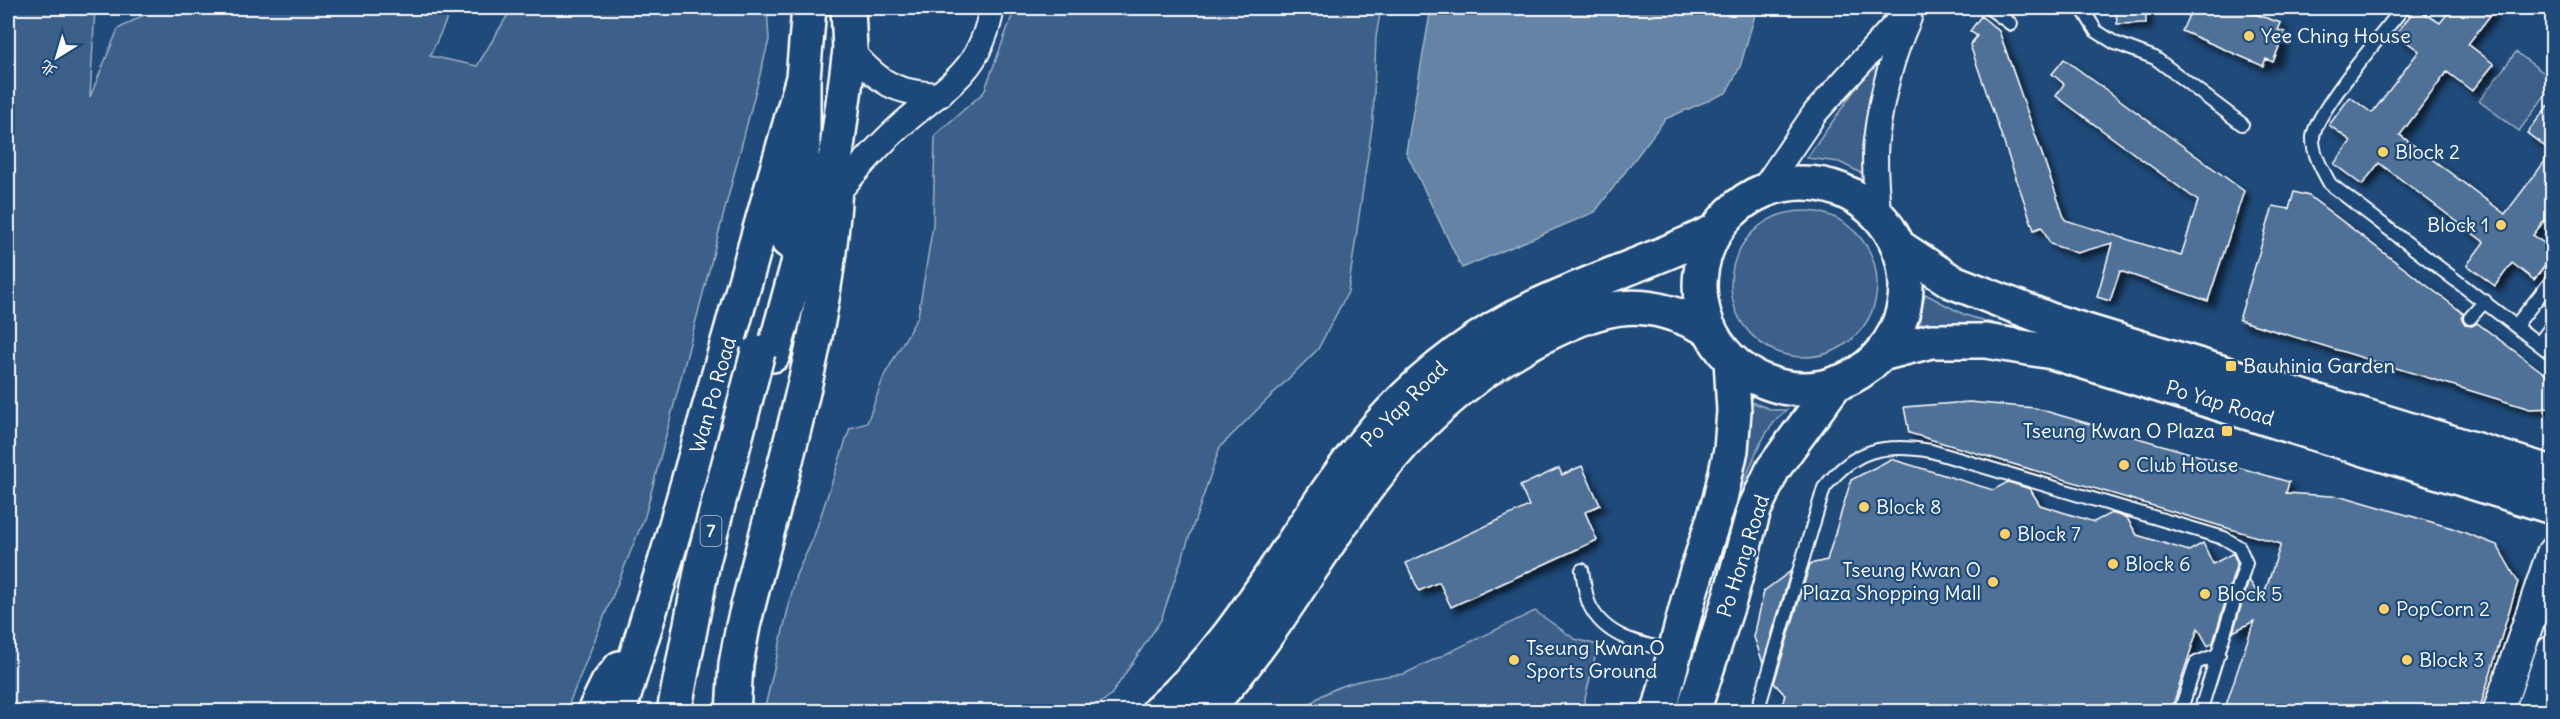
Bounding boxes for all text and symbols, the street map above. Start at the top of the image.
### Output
place label: Yee Ching House [2261,23,2411,48]
north arrow [27,27,87,87]
marker: Yee Ching House [2242,29,2256,43]
text: 北 [36,56,60,82]
place label: Block 2 [2395,139,2460,164]
marker: Block 2 [2376,145,2390,159]
place label: Block 1 [2427,212,2489,237]
marker: Block 1 [2494,218,2508,232]
street label: Wan Po Road [684,334,741,456]
place label: Bauhinia Garden [2243,353,2395,378]
street label: Po Yap Road [1355,355,1452,452]
marker: Bauhinia Garden [2224,359,2238,373]
street label: Po Yap Road [2163,374,2277,431]
place label: Tseung Kwan O Plaza [2023,418,2215,443]
marker: Tseung Kwan O Plaza [2220,424,2234,438]
place label: Club House [2136,452,2238,477]
marker: Club House [2117,458,2131,472]
street label: Po Hong Road [1711,491,1774,620]
place label: Block 8 [1876,494,1941,519]
marker: Block 8 [1857,500,1871,514]
road number: 7 [700,516,722,546]
place label: Block 7 [2017,521,2081,546]
marker: Block 7 [1998,527,2012,541]
place label: Block 6 [2125,551,2191,576]
place label: Tseung Kwan O Plaza Shopping Mall [1802,557,1981,605]
marker: Block 6 [2106,557,2120,571]
marker: Tseung Kwan O Plaza Shopping Mall [1986,575,2000,589]
place label: Block 5 [2217,581,2282,606]
marker: Block 5 [2198,587,2212,601]
place label: PopCorn 2 [2396,596,2490,621]
marker: PopCorn 2 [2377,602,2391,616]
place label: Tseung Kwan O Sports Ground [1526,635,1665,683]
place label: Block 3 [2419,647,2484,672]
marker: Tseung Kwan O Sports Ground [1507,653,1521,667]
marker: Block 3 [2400,653,2414,667]

